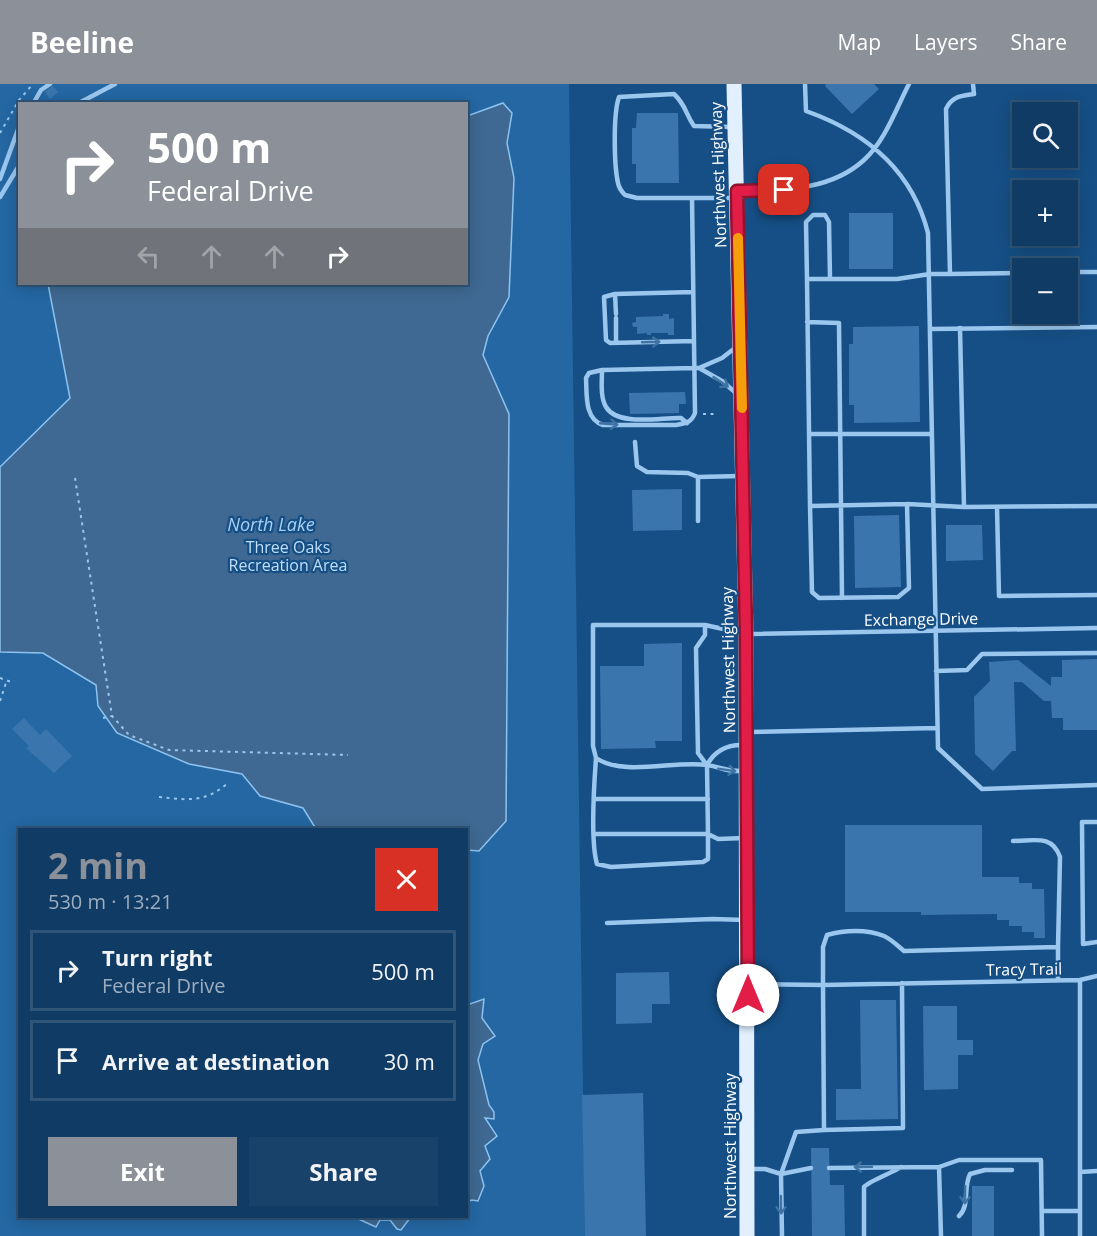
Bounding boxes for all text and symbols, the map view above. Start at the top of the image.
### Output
text: Beeline [30,23,134,61]
text: Map [838,28,881,56]
text: Layers [914,28,978,56]
text: Share [1011,28,1067,56]
street label: Northwest Highway [704,101,732,248]
map controls [1012,102,1078,324]
button: search [1012,102,1078,168]
text: 500 m [147,118,271,175]
icon: right [48,126,126,204]
pin [758,164,809,215]
text: Federal Drive [147,172,314,209]
icon: arrive [767,173,800,206]
button: + [1012,180,1078,246]
icon: left [132,240,165,273]
icon: ahead [195,240,228,273]
icon: ahead [258,240,291,273]
icon: right [321,240,354,273]
button: − [1012,258,1078,324]
one-way arrow [640,337,660,348]
one-way arrow [712,376,729,388]
one-way arrow [599,419,618,430]
water label: North Lake [227,512,315,536]
park label: Three Oaks Recreation Area [229,536,347,576]
street label: Northwest Highway [716,586,740,733]
street label: Exchange Drive [864,607,978,631]
one-way arrow [716,764,736,775]
text: 2 min [48,841,148,890]
button: close [375,848,438,911]
text: 530 m · 13:21 [48,888,173,915]
text: Turn right [102,942,213,972]
icon: right [51,954,84,987]
text: 500 m [371,956,435,986]
street label: Tracy Trail [986,957,1062,981]
position arrow [716,963,780,1027]
text: Federal Drive [102,972,226,999]
icon: arrive [51,1044,84,1077]
text: Arrive at destination [102,1046,330,1076]
text: 30 m [384,1046,435,1076]
street label: Northwest Highway [719,1072,741,1219]
button: Exit [48,1137,237,1206]
button: Share [249,1137,438,1206]
one-way arrow [854,1161,874,1173]
one-way arrow [959,1185,971,1205]
one-way arrow [776,1195,787,1215]

